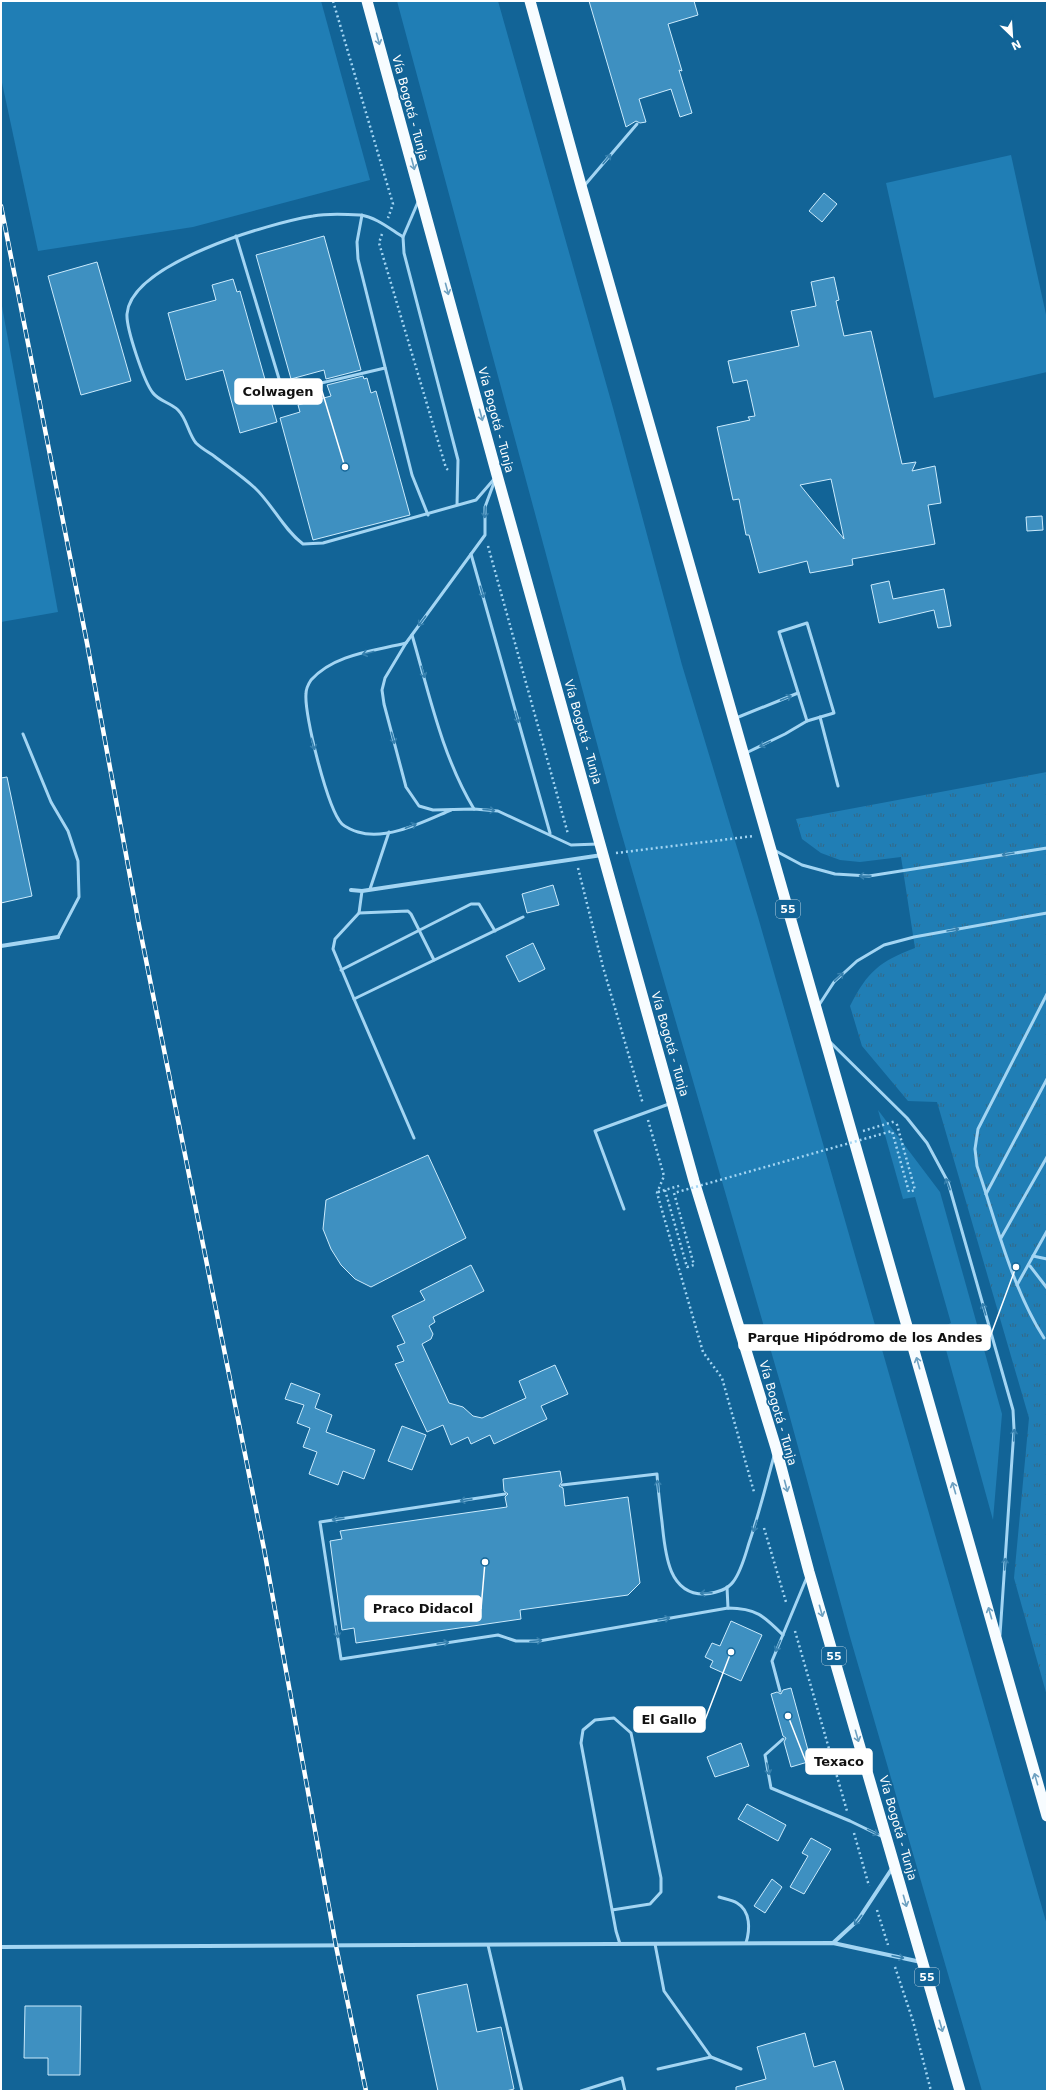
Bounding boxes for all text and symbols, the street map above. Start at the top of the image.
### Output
north arrow [992,16,1032,56]
one-way arrow [375,32,382,45]
text: N [1009,37,1023,52]
street label: Vía Bogotá - Tunja [389,54,431,162]
one-way arrow [603,154,612,164]
one-way arrow [409,157,417,170]
one-way arrow [444,283,451,296]
street label: Vía Bogotá - Tunja [475,366,517,474]
callout: Colwagen [235,379,322,404]
text: Colwagen [242,384,314,399]
one-way arrow [478,408,485,421]
one-way arrow [482,505,489,518]
one-way arrow [479,585,486,598]
one-way arrow [418,616,427,627]
one-way arrow [361,649,374,657]
one-way arrow [420,666,427,679]
street label: Vía Bogotá - Tunja [561,678,605,786]
one-way arrow [779,693,791,701]
one-way arrow [514,710,521,723]
one-way arrow [390,731,397,744]
one-way arrow [310,737,317,750]
one-way arrow [759,741,771,748]
one-way arrow [482,807,495,814]
one-way arrow [405,822,417,830]
one-way arrow [1002,850,1015,858]
one-way arrow [859,872,872,880]
road number: 55 [776,900,800,918]
one-way arrow [946,926,959,934]
one-way arrow [834,973,844,982]
street label: Vía Bogotá - Tunja [648,990,692,1098]
one-way arrow [943,1178,951,1190]
one-way arrow [980,1302,987,1315]
callout: Parque Hipódromo de los Andes [739,1325,990,1350]
text: Parque Hipódromo de los Andes [748,1330,983,1345]
one-way arrow [914,1357,921,1370]
street label: Vía Bogotá - Tunja [756,1359,800,1467]
one-way arrow [1010,1429,1018,1442]
one-way arrow [783,1479,790,1492]
one-way arrow [654,1480,662,1493]
one-way arrow [950,1482,957,1495]
one-way arrow [460,1496,473,1504]
one-way arrow [332,1515,345,1523]
one-way arrow [751,1520,758,1533]
one-way arrow [1002,1558,1009,1571]
one-way arrow [700,1589,713,1597]
callout: Praco Didacol [365,1596,481,1621]
text: Praco Didacol [373,1601,473,1616]
one-way arrow [818,1604,825,1617]
one-way arrow [986,1607,993,1620]
one-way arrow [657,1615,670,1623]
one-way arrow [333,1625,341,1638]
one-way arrow [529,1638,542,1645]
one-way arrow [436,1639,449,1647]
one-way arrow [773,1640,781,1652]
road number: 55 [822,1647,846,1665]
callout: El Gallo [634,1707,705,1732]
text: El Gallo [641,1712,697,1727]
one-way arrow [854,1729,861,1742]
callout: Texaco [806,1749,872,1774]
text: Texaco [814,1754,864,1769]
one-way arrow [764,1762,772,1775]
one-way arrow [1032,1773,1040,1786]
street label: Vía Bogotá - Tunja [876,1774,920,1882]
one-way arrow [867,1829,879,1836]
one-way arrow [902,1895,909,1908]
one-way arrow [853,1914,862,1925]
one-way arrow [892,1953,905,1961]
road number: 55 [915,1968,939,1986]
one-way arrow [938,2019,945,2032]

